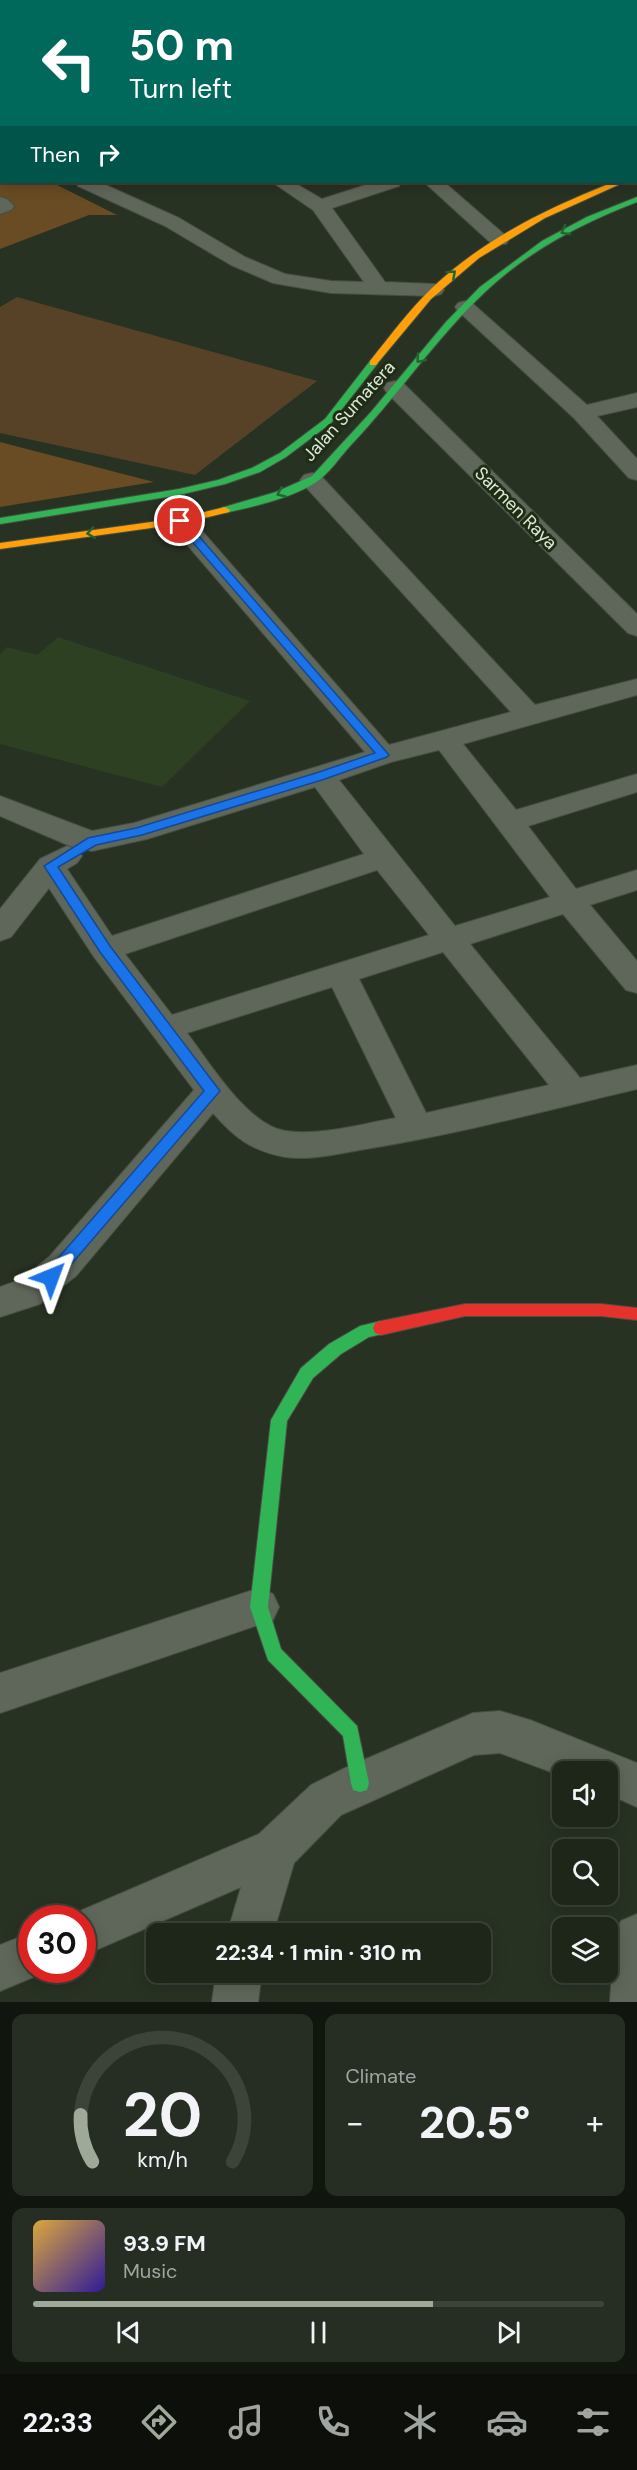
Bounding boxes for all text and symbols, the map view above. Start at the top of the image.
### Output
text: 50 m [129,18,234,73]
icon: left [30,24,108,102]
text: Turn left [129,71,232,106]
icon: right [92,138,125,171]
text: Then [30,140,80,169]
one-way arrow [561,224,571,235]
one-way arrow [445,270,456,281]
one-way arrow [416,352,427,363]
street label: Jalan Sumatera [297,356,401,466]
street label: Sarmen Raya [470,462,562,554]
one-way arrow [276,485,287,497]
pin [154,495,205,546]
icon: arrive [163,504,196,537]
one-way arrow [87,527,96,539]
position arrow [19,1245,83,1309]
map controls [552,1761,618,1983]
button: sound [552,1761,618,1827]
button: search [552,1839,618,1905]
speed limit sign: 30 [18,1905,96,1983]
button: layers [552,1917,618,1983]
text: 22:34 · 1 min · 310 m [215,1938,422,1967]
text: Climate [346,2063,416,2089]
text: 20 [122,2074,202,2155]
text: 20.5° [419,2093,530,2152]
text: − [346,2101,364,2144]
text: + [586,2101,604,2144]
text: km/h [137,2146,188,2174]
text: 93.9 FM [123,2229,206,2258]
text: Music [123,2258,178,2284]
icon: previous [112,2316,145,2349]
icon: pause [302,2316,335,2349]
icon: next [492,2316,525,2349]
icon: directions [138,2401,180,2443]
icon: music [225,2401,267,2443]
icon: phone [312,2401,354,2443]
icon: climate [399,2401,441,2443]
icon: car [486,2401,528,2443]
icon: filters [572,2401,614,2443]
text: 22:33 [22,2405,93,2440]

